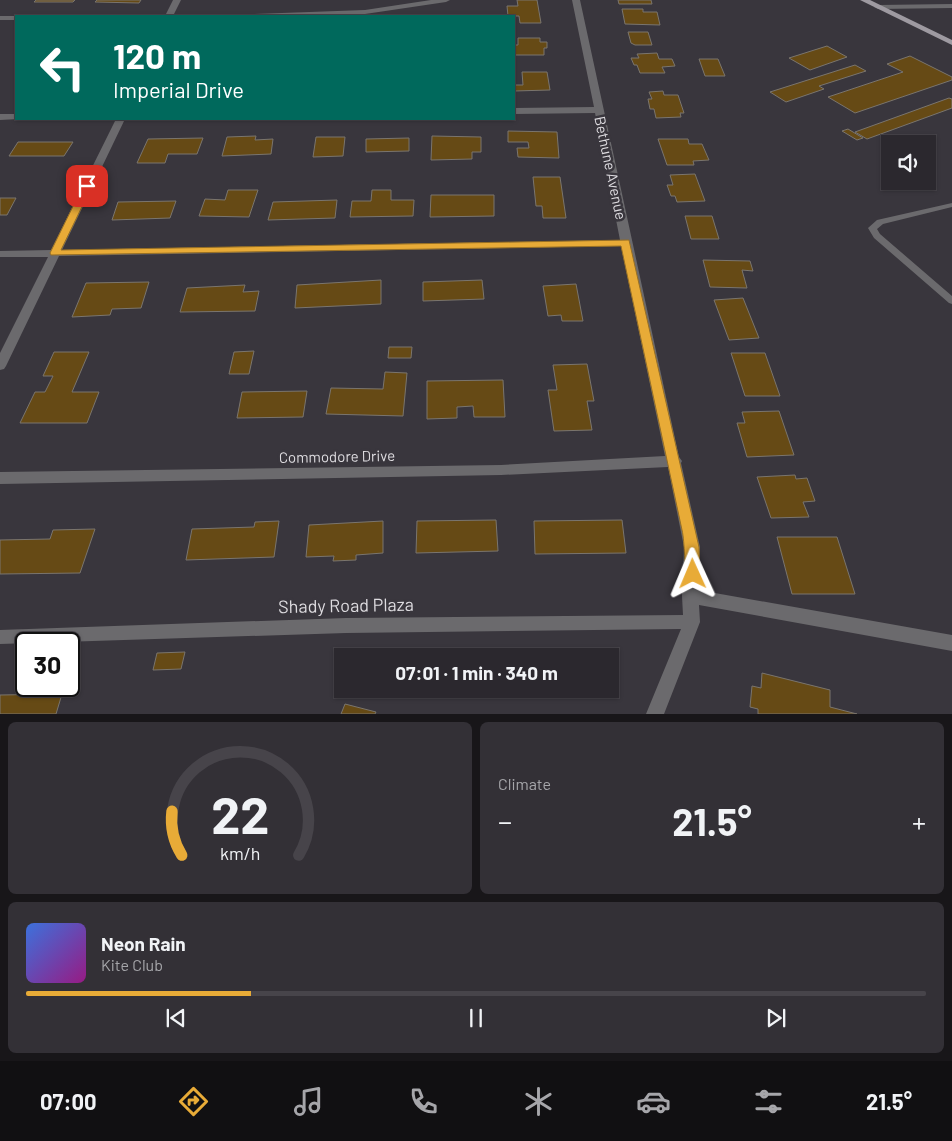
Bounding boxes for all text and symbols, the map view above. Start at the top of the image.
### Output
text: 120 m [113,34,201,76]
icon: left [30,35,95,100]
text: Imperial Drive [113,76,244,102]
street label: Bethune Avenue [591,114,631,221]
map controls [881,135,936,190]
button: sound [881,135,936,190]
pin [66,165,108,207]
icon: arrive [73,172,101,200]
street label: Commodore Drive [279,446,395,466]
position arrow [666,547,718,599]
street label: Shady Road Plaza [278,593,414,617]
speed limit sign: 30 [15,632,80,697]
text: 07:01 · 1 min · 340 m [395,661,558,684]
text: Climate [498,774,551,793]
text: 22 [211,782,269,844]
text: 21.5° [672,798,752,844]
text: − [498,804,512,838]
text: + [912,804,926,838]
text: km/h [220,842,260,864]
text: Neon Rain [101,932,186,955]
text: Kite Club [101,955,163,974]
icon: previous [162,1004,190,1032]
icon: pause [462,1004,490,1032]
icon: next [762,1004,790,1032]
icon: directions [176,1084,211,1119]
icon: music [291,1084,326,1119]
icon: phone [406,1084,441,1119]
icon: climate [521,1084,556,1119]
icon: car [636,1084,671,1119]
icon: filters [751,1084,786,1119]
text: 07:00 [40,1088,97,1114]
text: 21.5° [866,1088,912,1114]

